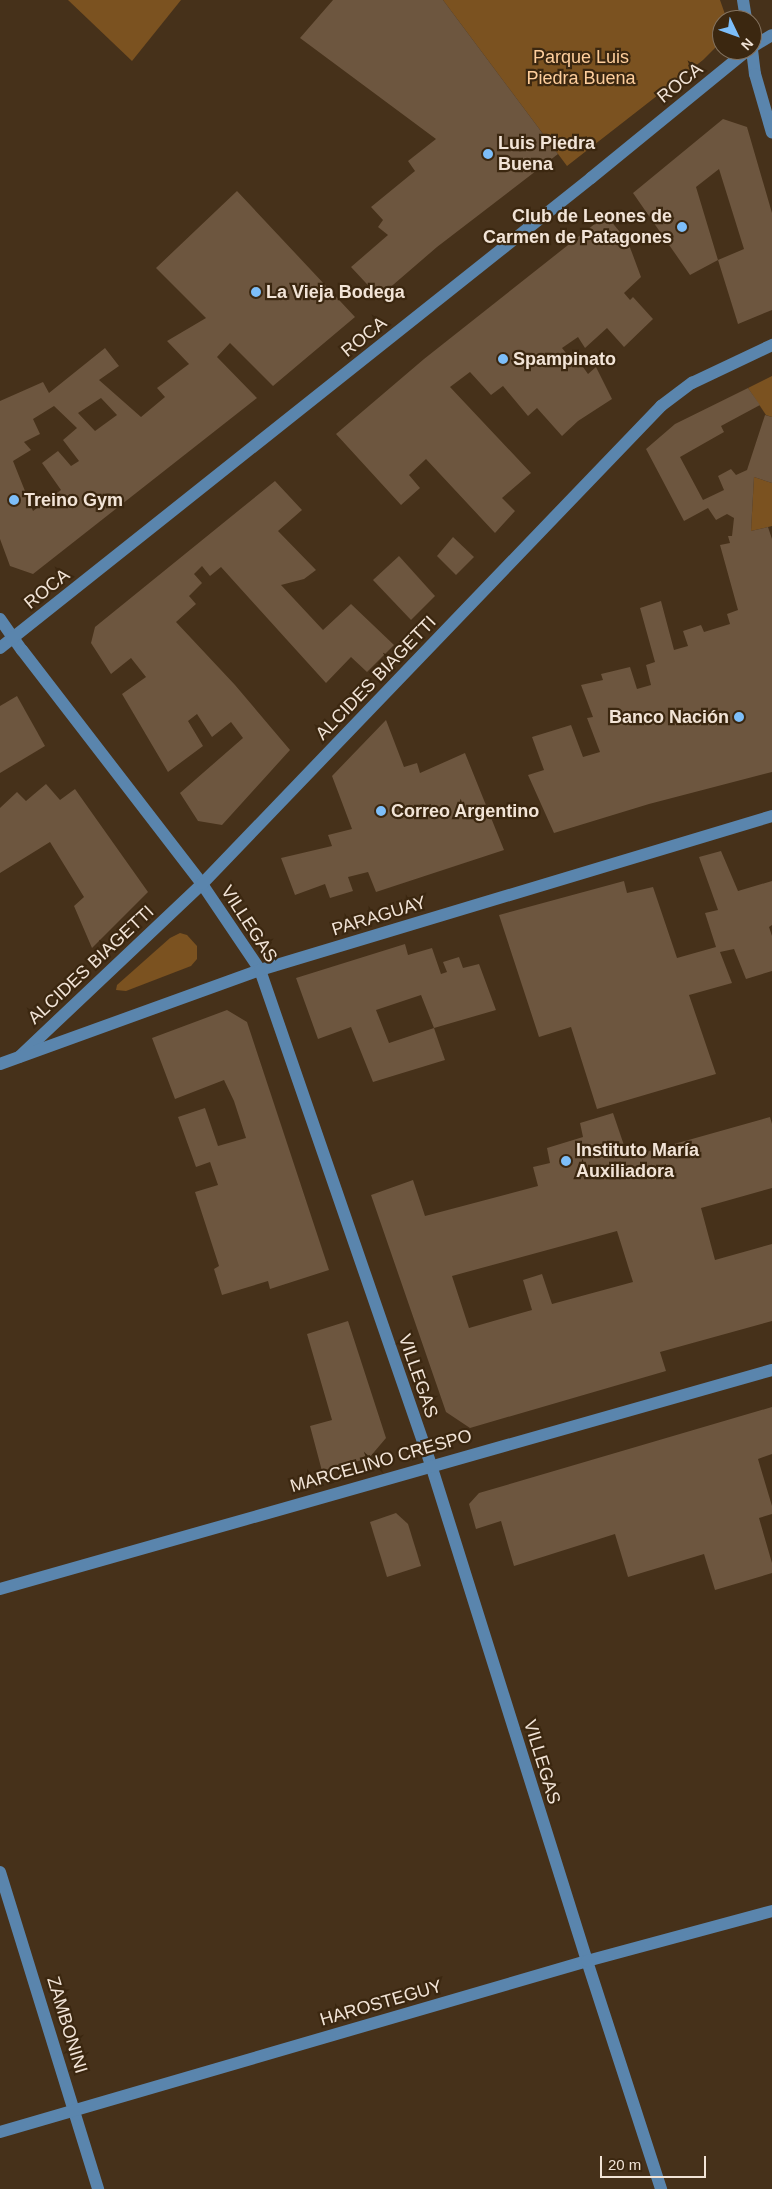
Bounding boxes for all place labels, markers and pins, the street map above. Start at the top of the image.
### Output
place label: Luis Piedra Buena [498,133,595,176]
marker: Luis Piedra Buena [482,148,494,160]
place label: Club de Leones de Carmen de Patagones [483,206,672,248]
marker: Club de Leones de Carmen de Patagones [676,221,688,233]
place label: La Vieja Bodega [266,281,405,303]
marker: La Vieja Bodega [250,286,262,298]
place label: Spampinato [513,348,616,370]
marker: Spampinato [497,353,509,365]
place label: Treino Gym [24,489,123,511]
marker: Treino Gym [8,494,20,506]
place label: Banco Nación [609,706,729,728]
marker: Banco Nación [733,711,745,723]
place label: Correo Argentino [391,800,540,822]
marker: Correo Argentino [375,805,387,817]
place label: Instituto María Auxiliadora [576,1140,699,1182]
marker: Instituto María Auxiliadora [560,1155,572,1167]

